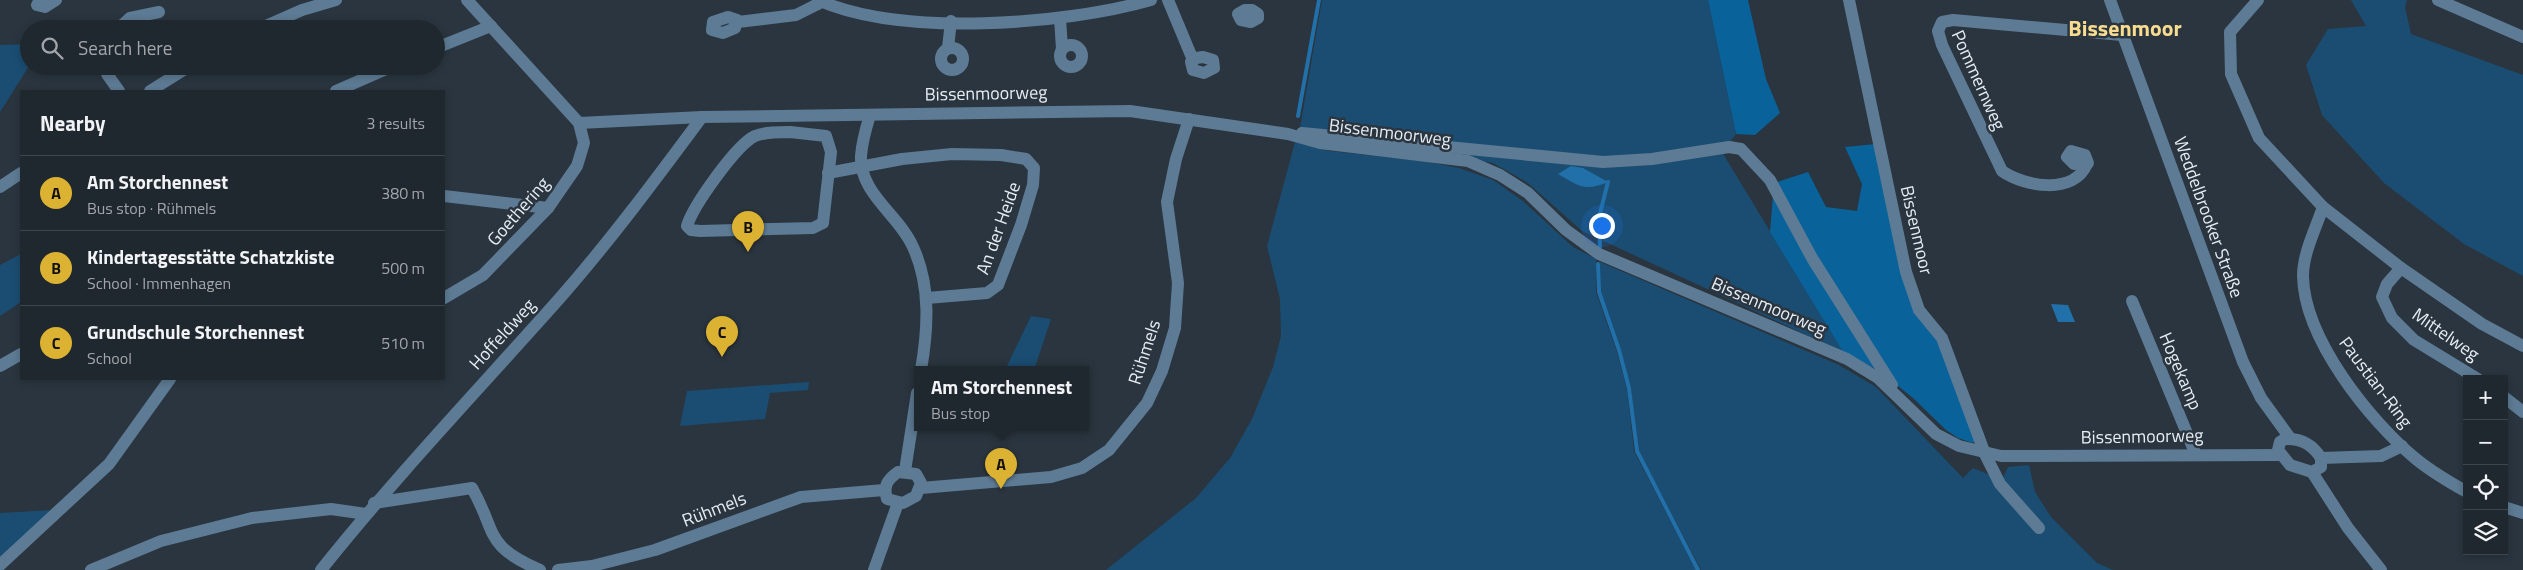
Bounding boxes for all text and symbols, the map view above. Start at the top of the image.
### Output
district label: Bissenmoor [2068,11,2182,45]
search box [20,20,445,75]
street label: Pommernweg [1945,26,2013,134]
text: Search here [78,33,172,62]
icon: search [38,34,66,62]
street label: Bissenmoorweg [924,78,1048,108]
text: Nearby [40,107,105,139]
text: 3 results [366,111,425,135]
street label: Bissenmoorweg [1327,111,1453,153]
street label: Weddelbrooker Straße [2167,133,2251,301]
text: Am Storchennest [87,167,228,196]
street label: Goethering [480,171,556,251]
street label: An der Heide [969,178,1027,278]
text: A [51,181,61,205]
text: 380 m [381,181,425,205]
street label: Bissenmoor [1894,183,1940,277]
text: Bus stop · Rühmels [87,196,216,220]
pin: B [732,211,764,252]
your location [1589,213,1615,239]
text: Kindertagesstätte Schatzkiste [87,242,334,271]
text: B [51,256,61,280]
text: 500 m [381,256,425,280]
street label: Bissenmoorweg [1707,270,1831,342]
text: School · Immenhagen [87,271,231,295]
street label: Hoffeldweg [463,292,541,376]
street label: Mittelweg [2407,301,2485,367]
pin: C [706,316,738,357]
street label: Rühmels [1121,316,1167,388]
text: Grundschule Storchennest [87,317,304,346]
street label: Hogekamp [2153,328,2209,414]
text: C [52,331,60,355]
text: 510 m [381,331,425,355]
street label: Paustian-Ring [2333,331,2419,433]
text: School [87,346,132,370]
popup [914,366,1089,431]
text: Am Storchennest [931,372,1072,401]
map controls [2463,375,2508,555]
button: + [2463,375,2508,420]
text: Bus stop [931,401,990,425]
button: − [2463,420,2508,465]
street label: Bissenmoorweg [2080,421,2204,451]
pin: A [985,448,1017,489]
button: locate [2463,465,2508,510]
street label: Rühmels [678,484,750,534]
button: layers [2463,510,2508,555]

